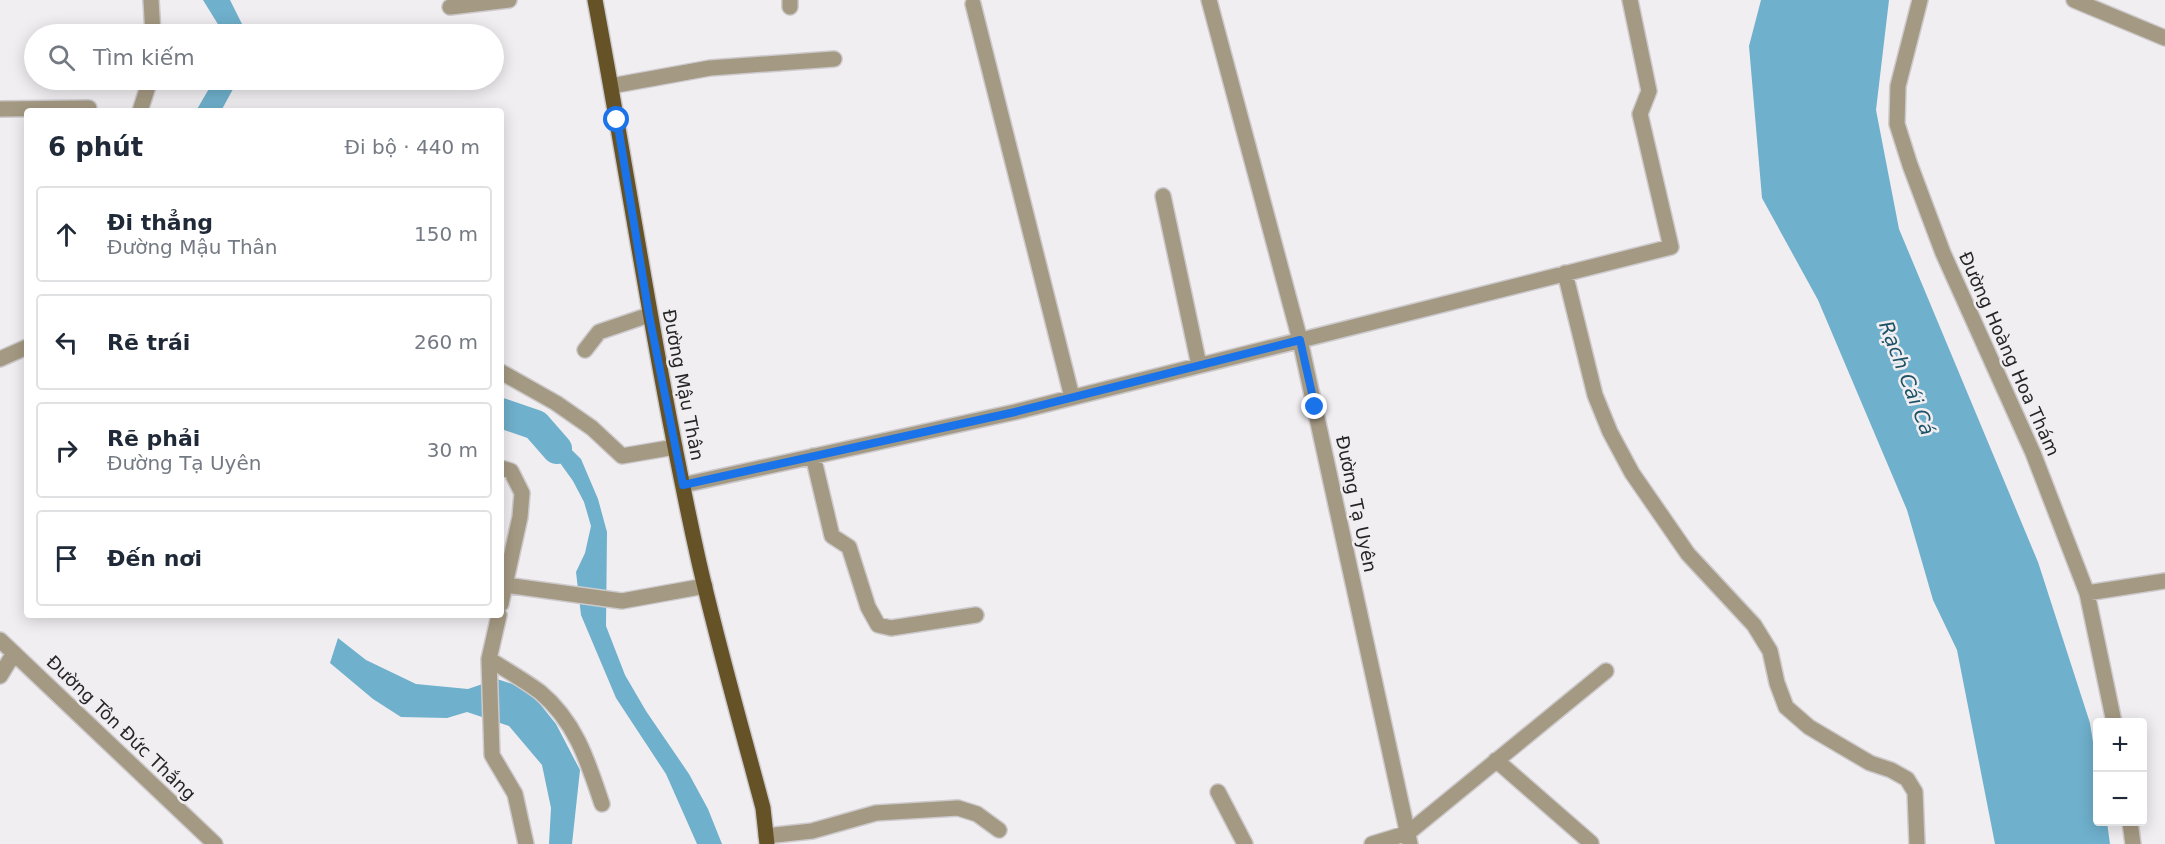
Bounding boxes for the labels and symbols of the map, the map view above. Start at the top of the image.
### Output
route start [603,106,629,132]
street label: Đường Hoàng Hoa Thám [1955,248,2064,459]
street label: Đường Mậu Thân [659,308,708,462]
water label: Rạch Cái Cá [1874,317,1940,439]
route end [1301,393,1327,419]
street label: Đường Tạ Uyên [1332,434,1381,574]
street label: Đường Tôn Đức Thắng [42,651,200,804]

